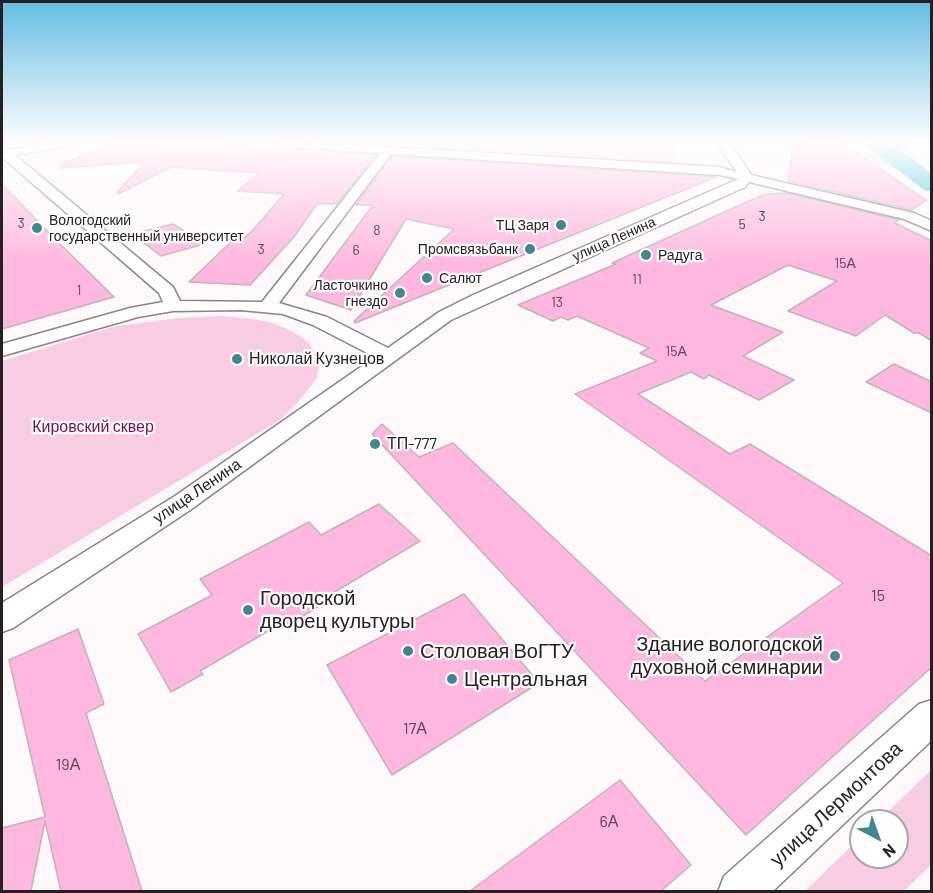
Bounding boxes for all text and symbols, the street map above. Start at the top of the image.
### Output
house number: 3 [758,208,766,224]
place label: Вологодский государственный университет [49,212,244,244]
street label: улица Ленина [570,213,658,265]
house number: 3 [17,215,25,231]
house number: 5 [738,216,746,232]
place label: ТЦ Заря [496,217,549,233]
marker: ТЦ Заря [554,218,568,232]
marker: Вологодский государственный университет [30,221,44,235]
house number: 8 [373,222,381,238]
house number: 3 [257,241,265,257]
place label: Промсвязьбанк [418,241,518,257]
house number: 6 [352,242,360,258]
marker: Промсвязьбанк [523,242,537,256]
place label: Радуга [658,247,702,263]
marker: Радуга [639,248,653,262]
house number: 15А [834,255,856,271]
place label: Салют [439,270,482,286]
marker: Салют [420,271,434,285]
house number: 11 [632,271,642,287]
place label: Ласточкино гнездо [314,277,388,310]
house number: 1 [77,282,81,298]
marker: Ласточкино гнездо [393,286,407,300]
house number: 13 [551,294,563,310]
house number: 15А [665,343,687,359]
place label: Николай Кузнецов [249,349,384,369]
marker: Николай Кузнецов [230,352,244,366]
park label: Кировский сквер [32,417,154,437]
place label: ТП-777 [387,434,437,454]
marker: ТП-777 [368,437,382,451]
street label: улица Ленина [149,454,245,528]
place label: Городской дворец культуры [260,586,415,633]
house number: 15 [871,586,885,606]
marker: Городской дворец культуры [241,603,255,617]
place label: Здание вологодской духовной семинарии [631,632,823,679]
place label: Столовая ВоГТУ [420,639,574,663]
marker: Столовая ВоГТУ [401,644,415,658]
marker: Здание вологодской духовной семинарии [828,649,842,663]
place label: Центральная [464,667,587,691]
marker: Центральная [445,672,459,686]
house number: 17А [403,719,427,739]
street label: улица Лермонтова [765,737,907,871]
house number: 19А [56,755,80,775]
north arrow [849,809,909,869]
house number: 6А [600,812,618,832]
text: N [880,841,900,862]

